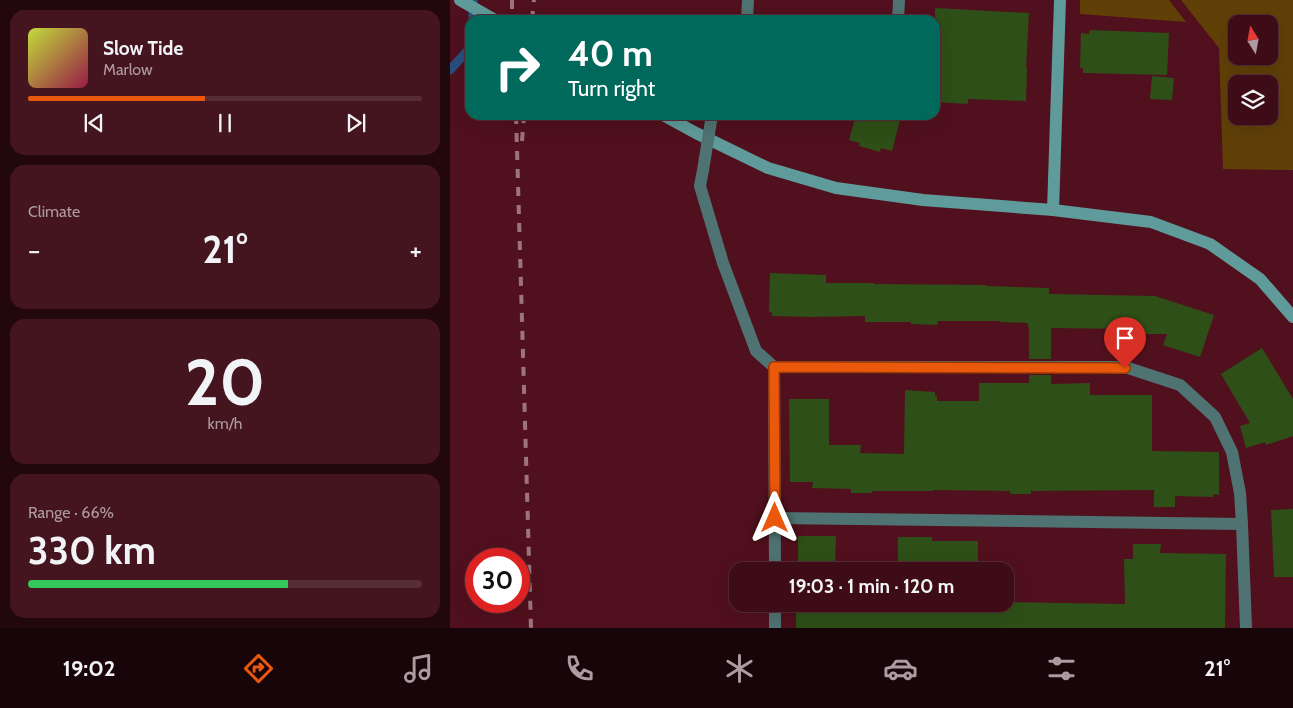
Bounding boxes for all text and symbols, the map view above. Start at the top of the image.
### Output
north arrow [1228,15,1278,65]
map controls [1228,15,1278,125]
text: 40 m [568,32,653,75]
icon: right [485,35,550,100]
text: Slow Tide [103,37,183,60]
text: Marlow [103,60,153,79]
text: Turn right [568,75,655,102]
button: layers [1228,75,1278,125]
icon: previous [80,109,108,137]
icon: pause [211,109,239,137]
icon: next [342,109,370,137]
text: Climate [28,202,80,221]
text: 21° [202,226,248,273]
text: − [28,233,40,267]
text: + [410,233,422,267]
pin [1104,317,1146,368]
icon: arrive [1111,324,1139,352]
text: 20 [185,342,265,421]
text: km/h [207,414,243,433]
position arrow [748,491,800,543]
text: Range · 66% [28,503,114,522]
text: 330 km [28,527,156,574]
speed limit sign: 30 [465,548,530,613]
text: 19:03 · 1 min · 120 m [789,575,954,598]
icon: directions [241,651,276,686]
icon: music [401,651,436,686]
icon: phone [562,651,597,686]
icon: climate [722,651,757,686]
icon: car [883,651,918,686]
icon: filters [1044,651,1079,686]
text: 19:02 [63,655,115,682]
text: 21° [1204,655,1230,682]

